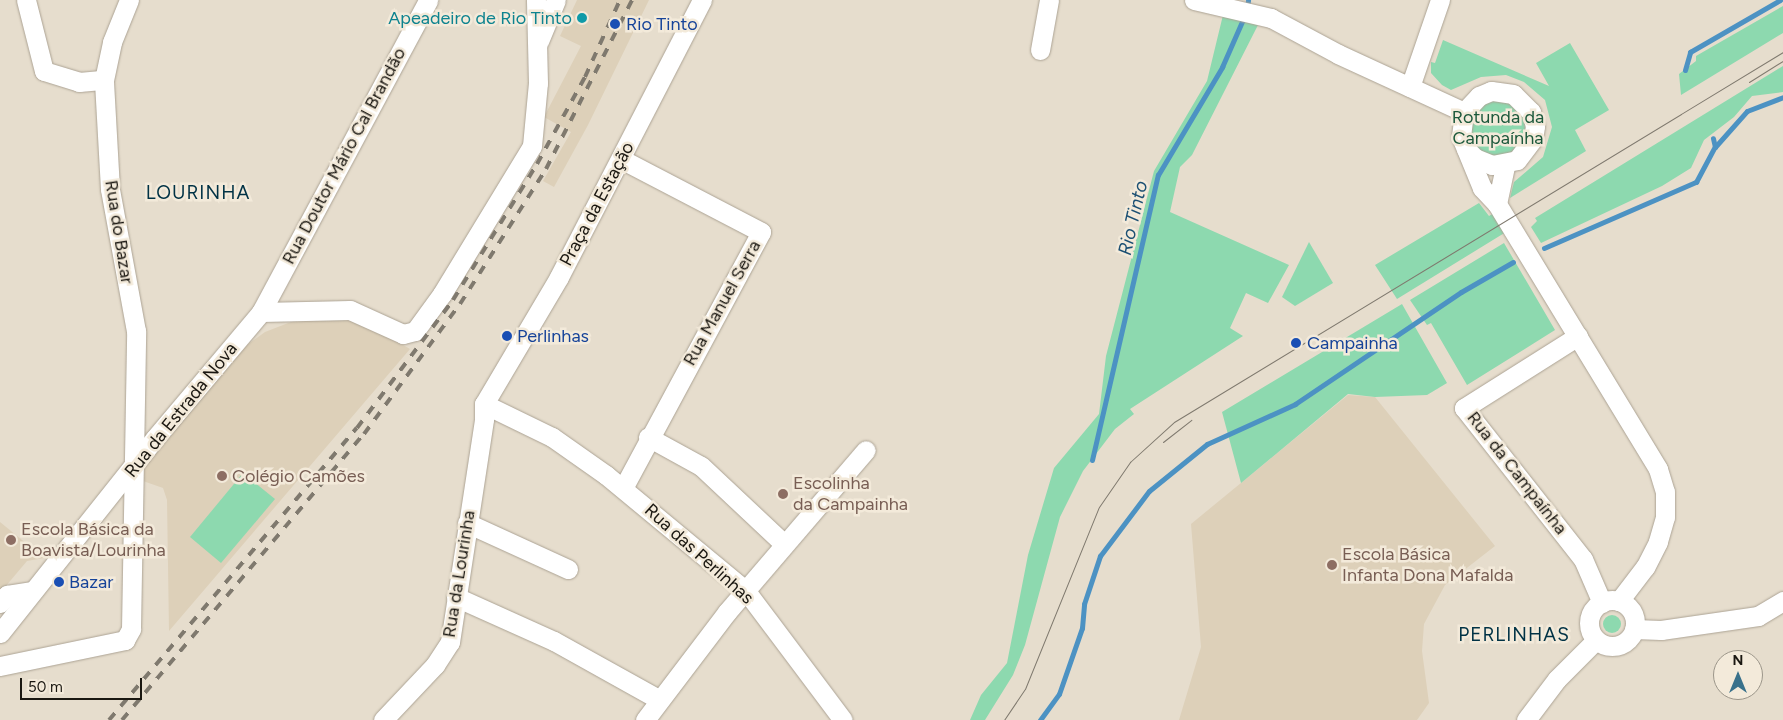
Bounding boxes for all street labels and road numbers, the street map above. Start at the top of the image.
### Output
street label: Rua Doutor Mário Cal Brandão [278,44,410,268]
street label: Praça da Estação [555,138,639,270]
street label: Rua do Bazar [100,179,138,285]
street label: Rua Manuel Serra [679,237,765,369]
street label: Rua da Estrada Nova [120,338,242,482]
street label: Rua da Campaínha [1462,407,1572,539]
street label: Rua das Perlinhas [640,499,758,609]
street label: Rua da Lourinha [438,509,480,639]

